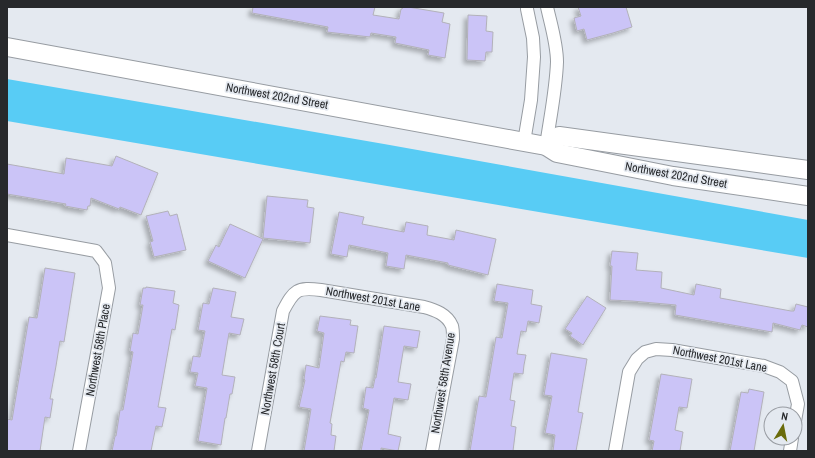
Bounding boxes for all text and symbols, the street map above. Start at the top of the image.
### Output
street label: Northwest 202nd Street [225,79,330,113]
street label: Northwest 202nd Street [624,158,729,192]
street label: Northwest 201st Lane [324,283,422,315]
street label: Northwest 58th Place [82,303,114,397]
street label: Northwest 58th Court [257,322,289,416]
street label: Northwest 58th Avenue [427,332,459,434]
street label: Northwest 201st Lane [671,342,769,376]
north arrow [763,406,803,446]
text: N [780,409,789,424]

